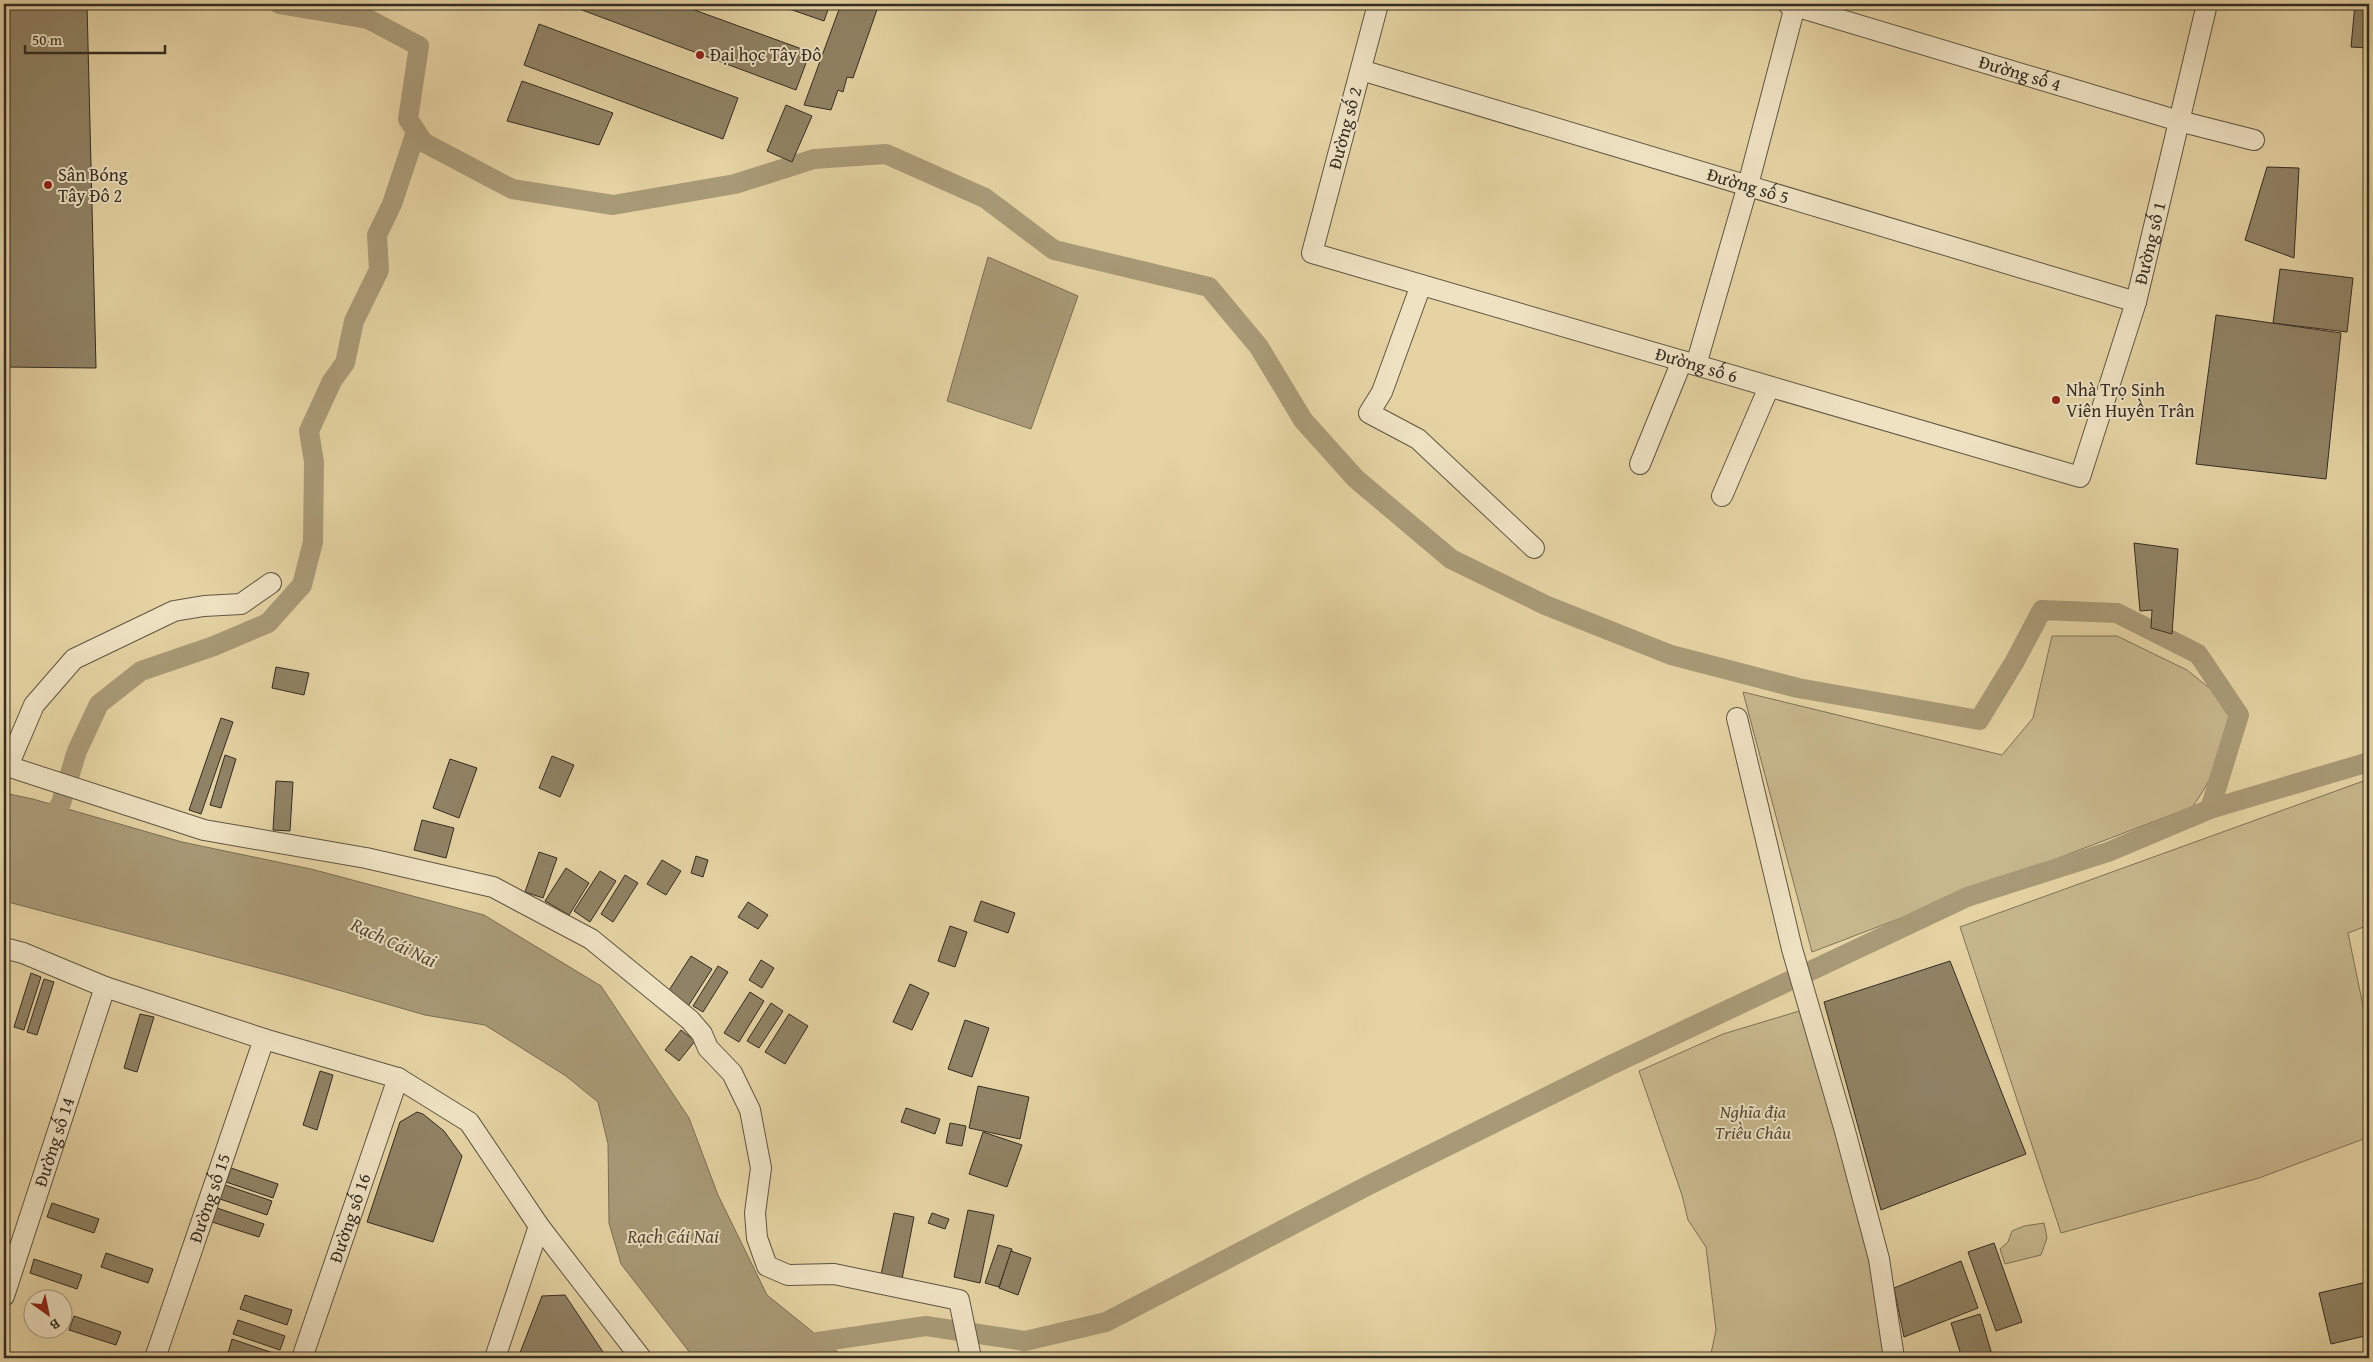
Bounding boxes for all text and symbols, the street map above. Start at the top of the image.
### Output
scale bar [25,22,165,54]
text: 50 m [32,29,63,50]
place label: Đại học Tây Đô [710,41,821,68]
street label: Đường số 4 [1976,48,2064,98]
marker: Đại học Tây Đô [694,49,706,61]
street label: Đường số 2 [1321,84,1368,172]
street label: Đường số 5 [1704,160,1792,210]
place label: Sân Bóng Tây Đô 2 [58,161,128,209]
marker: Sân Bóng Tây Đô 2 [42,179,54,191]
street label: Đường số 1 [2127,199,2172,287]
street label: Đường số 6 [1652,340,1741,389]
place label: Nhà Trọ Sinh Viên Huyền Trân [2066,376,2195,424]
marker: Nhà Trọ Sinh Viên Huyền Trân [2050,394,2062,406]
water label: Rạch Cái Nai [346,910,442,974]
street label: Đường số 14 [27,1093,81,1190]
park label: Nghĩa địa Triều Châu [1715,1098,1791,1146]
street label: Đường số 15 [181,1150,237,1246]
street label: Đường số 16 [322,1169,377,1266]
water label: Rạch Cái Nai [626,1222,719,1250]
north arrow [22,1290,72,1340]
text: B [46,1314,64,1336]

